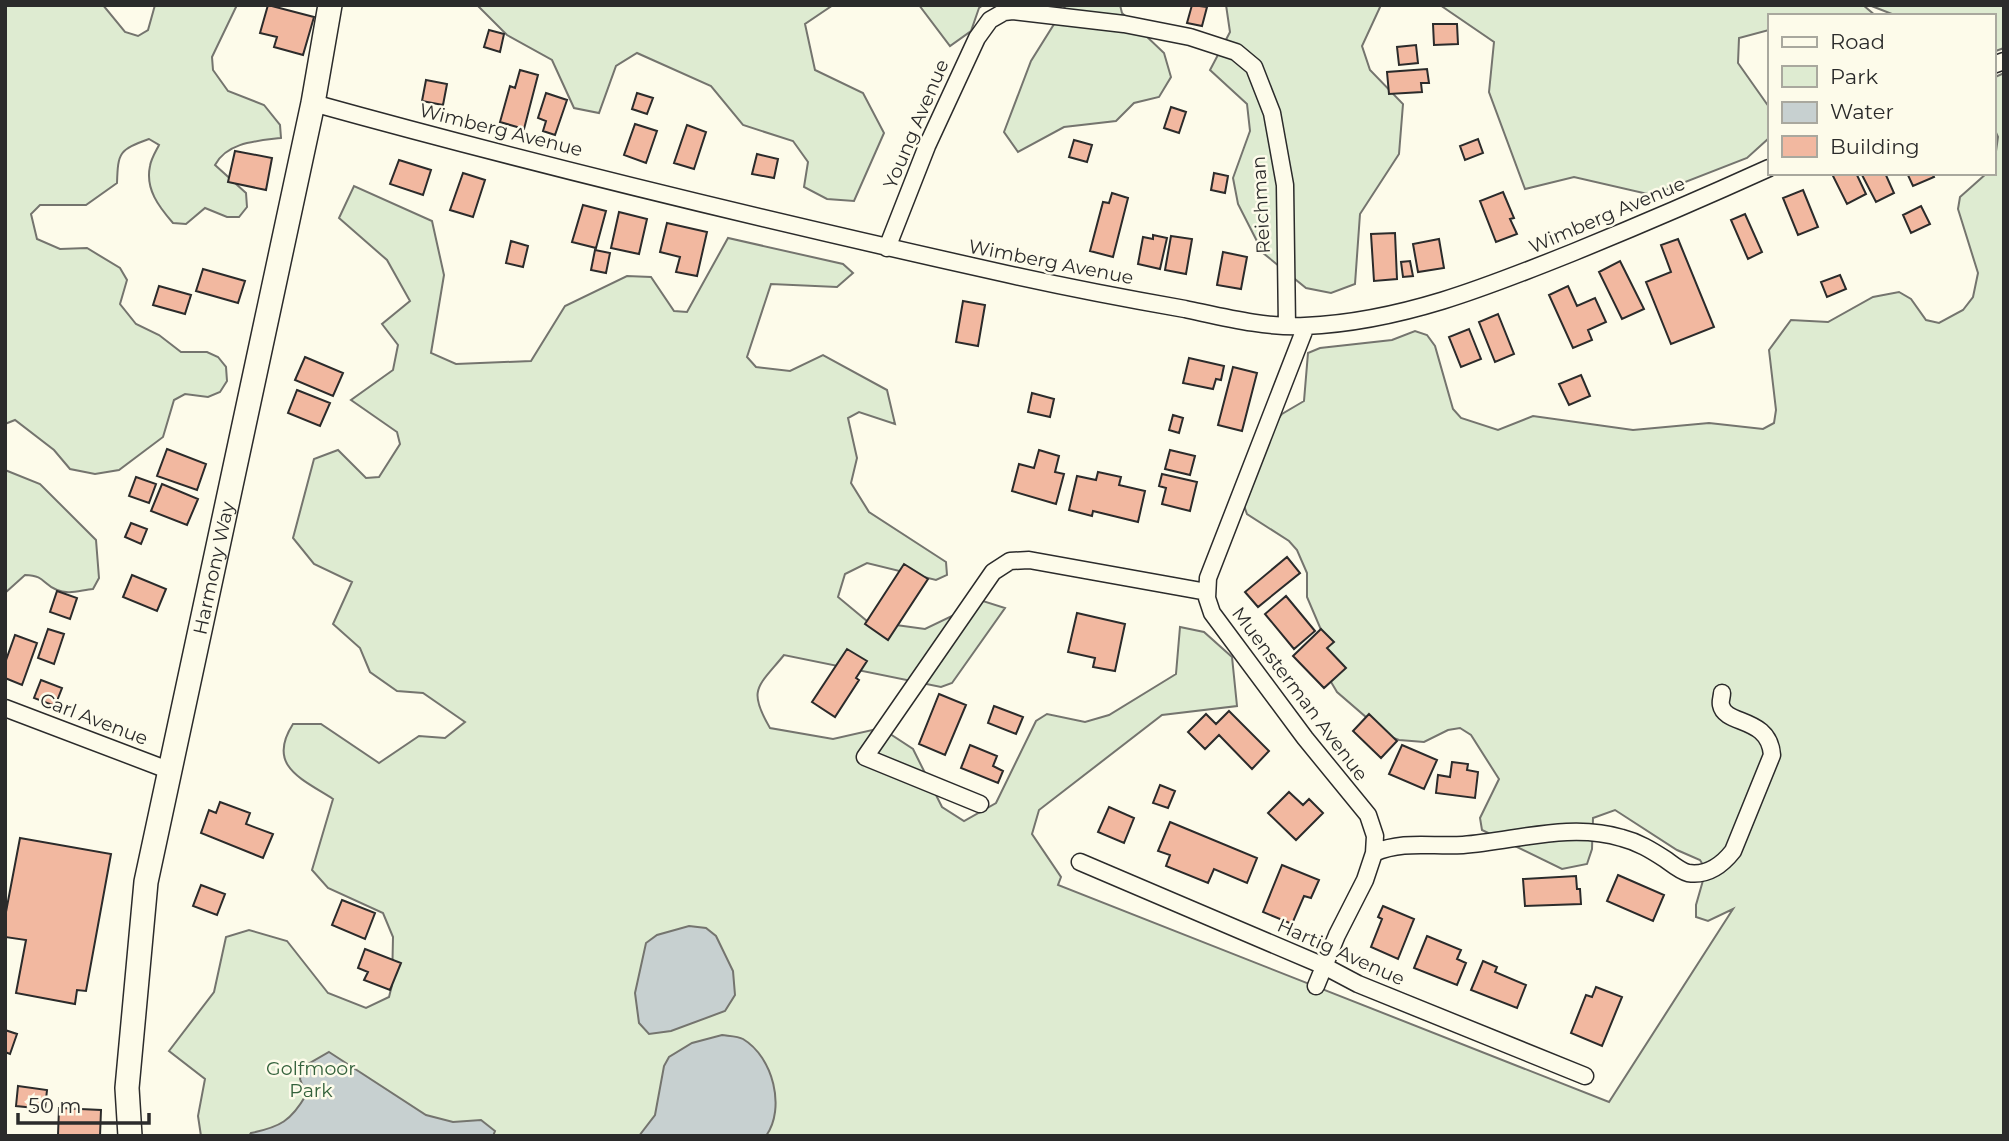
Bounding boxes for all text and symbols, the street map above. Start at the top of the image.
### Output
legend [1768,14,1995,175]
text: Road [1830,29,1885,54]
street label: Young Avenue [878,56,954,192]
text: Park [1830,64,1878,89]
street label: Wimberg Avenue [417,99,585,161]
text: Water [1830,99,1894,124]
text: Building [1830,134,1920,159]
street label: Reichman [1247,155,1275,255]
street label: Wimberg Avenue [1525,172,1689,258]
street label: Wimberg Avenue [967,235,1135,289]
street label: Harmony Way [188,499,239,637]
street label: Muensterman Avenue [1227,603,1373,785]
street label: Carl Avenue [37,688,151,750]
street label: Hartig Avenue [1274,914,1408,990]
park label: Golfmoor Park [266,1057,356,1102]
scale bar [18,1082,149,1126]
text: 50 m [28,1093,82,1118]

